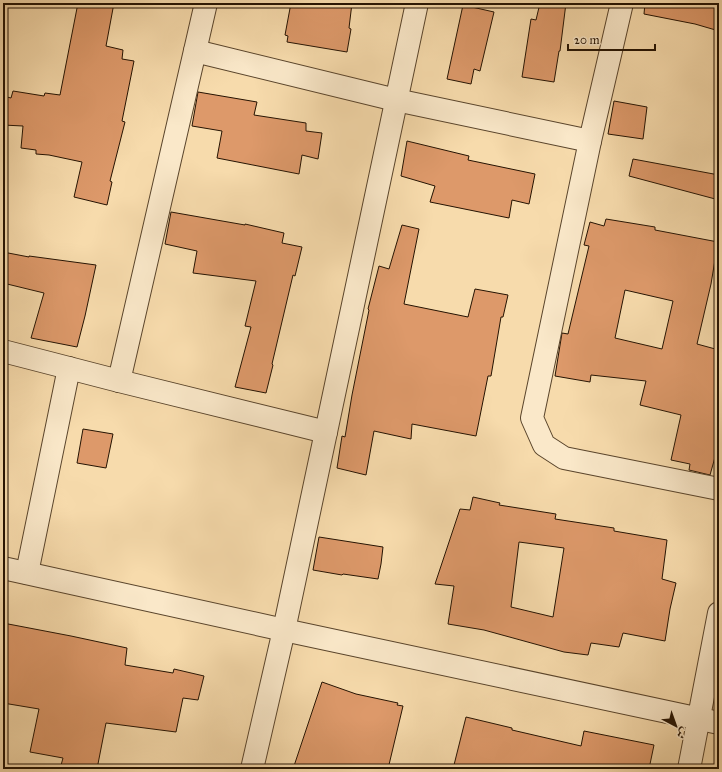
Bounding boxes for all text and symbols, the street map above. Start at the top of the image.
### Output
scale bar [568,26,655,52]
text: 20 m [574,33,600,47]
north arrow [656,706,696,746]
text: ش [674,725,691,742]

